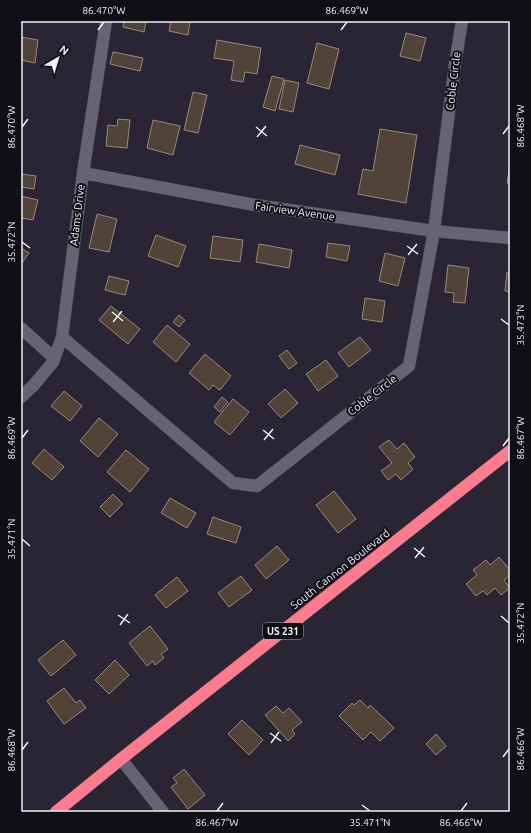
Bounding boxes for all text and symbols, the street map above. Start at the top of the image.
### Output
text: 86.470°W [82,5,126,16]
text: 86.469°W [325,5,369,16]
north arrow [38,38,78,78]
text: N [57,43,71,57]
street label: Coble Circle [443,51,463,111]
text: 86.468°W [515,104,526,148]
text: 86.470°W [6,105,17,149]
street label: Adams Drive [67,183,87,247]
street label: Fairview Avenue [254,199,336,223]
text: 35.472°N [6,221,17,263]
text: 35.473°N [515,304,526,346]
street label: Coble Circle [345,372,399,418]
text: 86.469°W [6,416,17,460]
text: 86.467°W [515,416,526,460]
text: 35.471°N [6,518,17,560]
street label: South Cannon Boulevard [288,527,392,611]
text: 35.472°N [515,602,526,644]
road number: US 231 [263,623,303,639]
text: 86.466°W [515,727,526,771]
text: 86.468°W [6,728,17,772]
text: 86.467°W [195,817,239,828]
text: 35.471°N [349,817,391,828]
text: 86.466°W [439,817,483,828]

